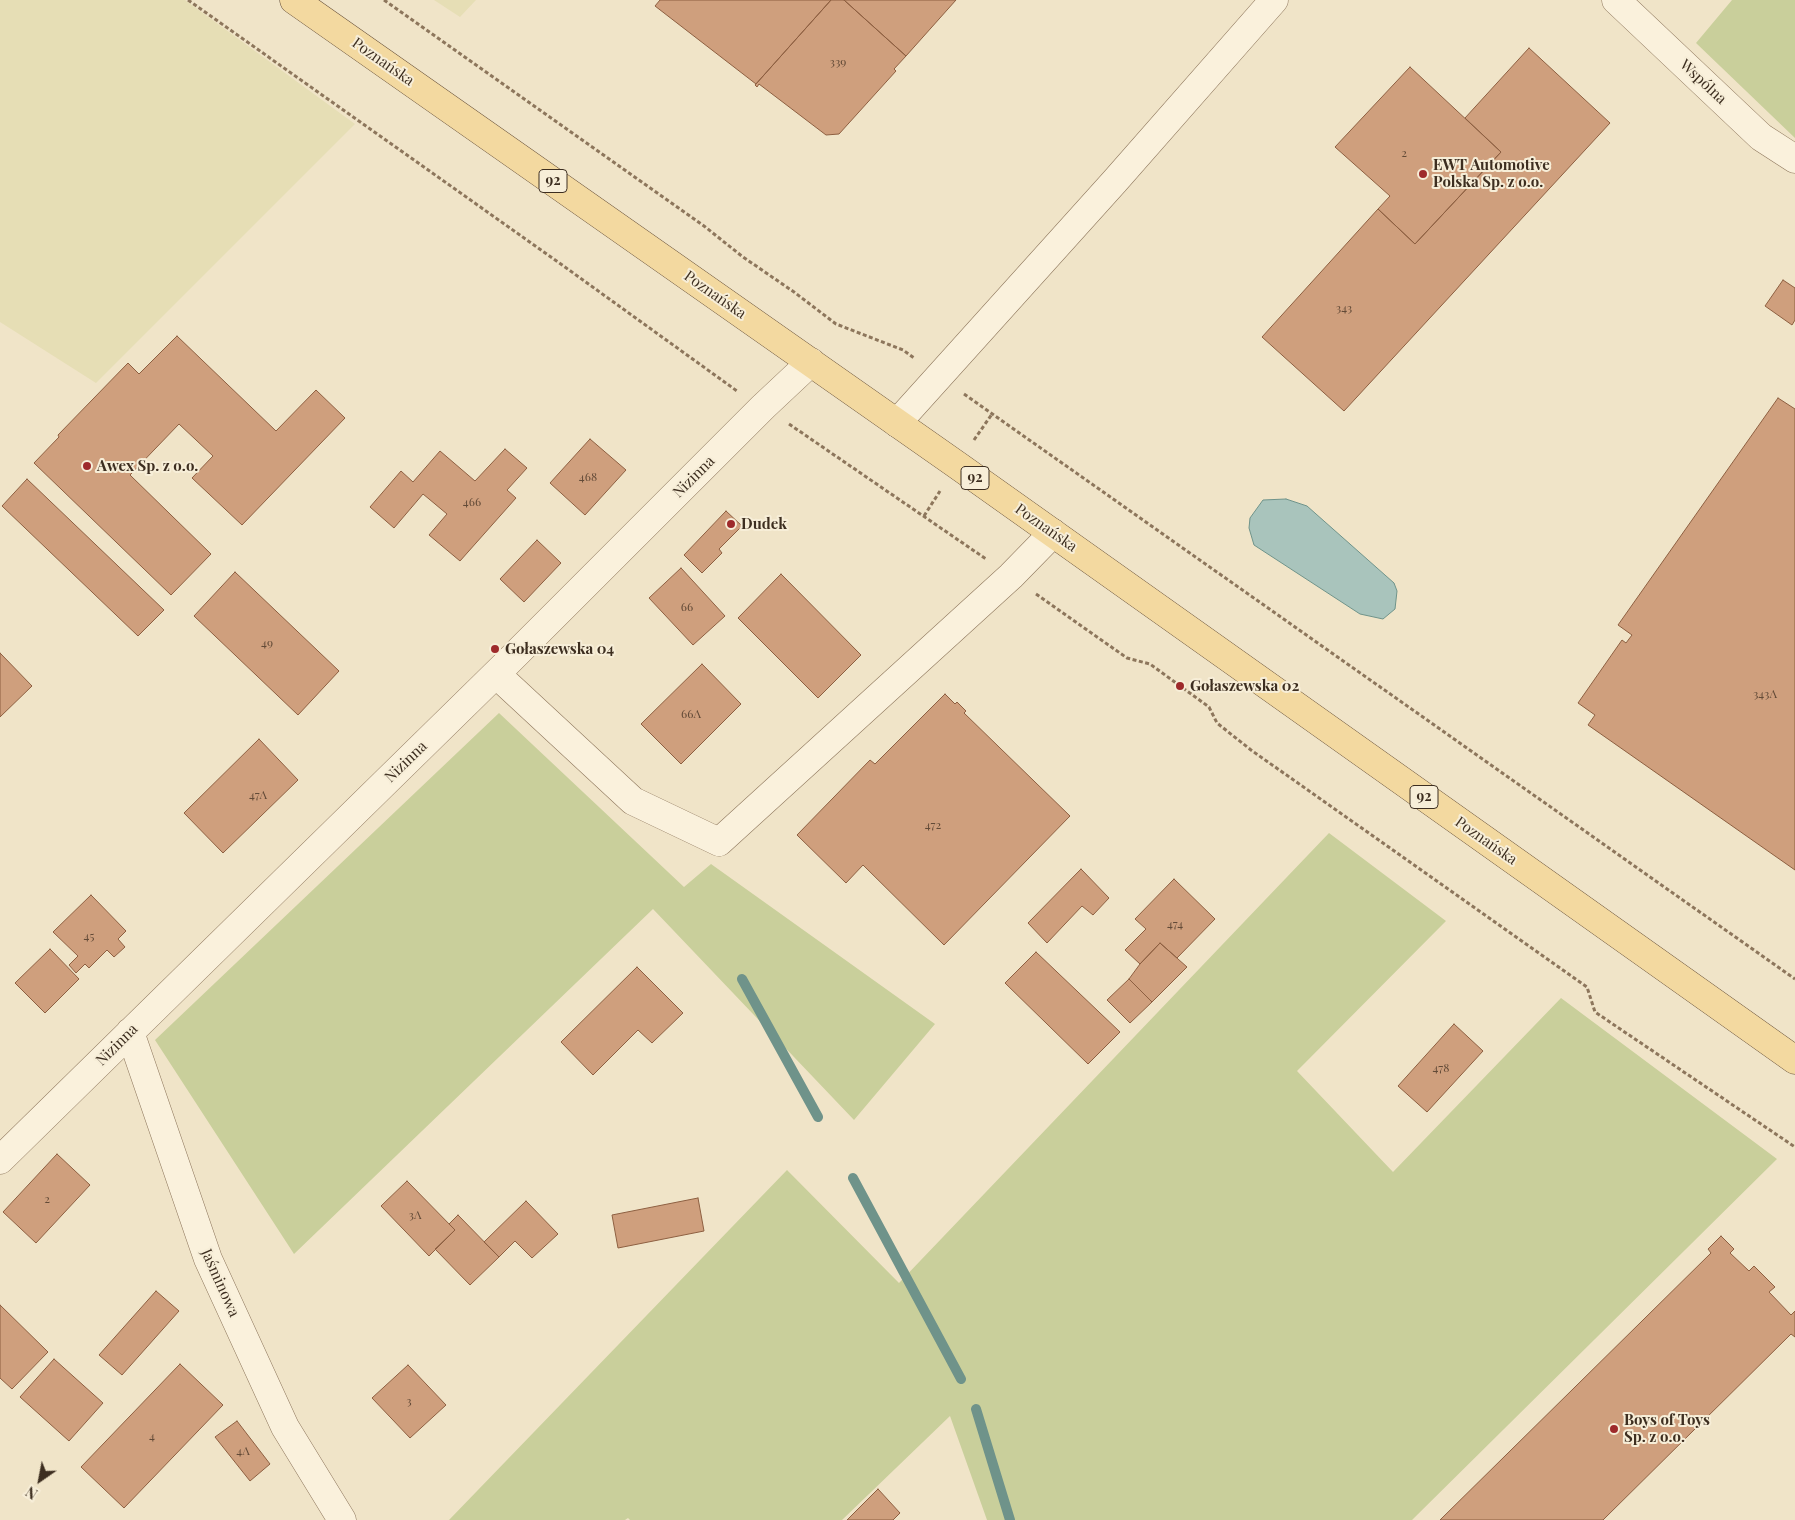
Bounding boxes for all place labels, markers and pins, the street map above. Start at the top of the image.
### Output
place label: EWT Automotive Polska Sp. z o.o. [1433,156,1550,191]
marker: EWT Automotive Polska Sp. z o.o. [1417,168,1429,180]
place label: Awex Sp. z o.o. [97,457,198,475]
marker: Awex Sp. z o.o. [81,460,93,472]
place label: Dudek [741,515,787,533]
marker: Dudek [725,518,737,530]
place label: Gołaszewska 04 [505,640,614,658]
marker: Gołaszewska 04 [489,643,501,655]
place label: Gołaszewska 02 [1190,677,1299,695]
marker: Gołaszewska 02 [1174,680,1186,692]
place label: Boys of Toys Sp. z o.o. [1624,1411,1710,1446]
marker: Boys of Toys Sp. z o.o. [1608,1423,1620,1435]

